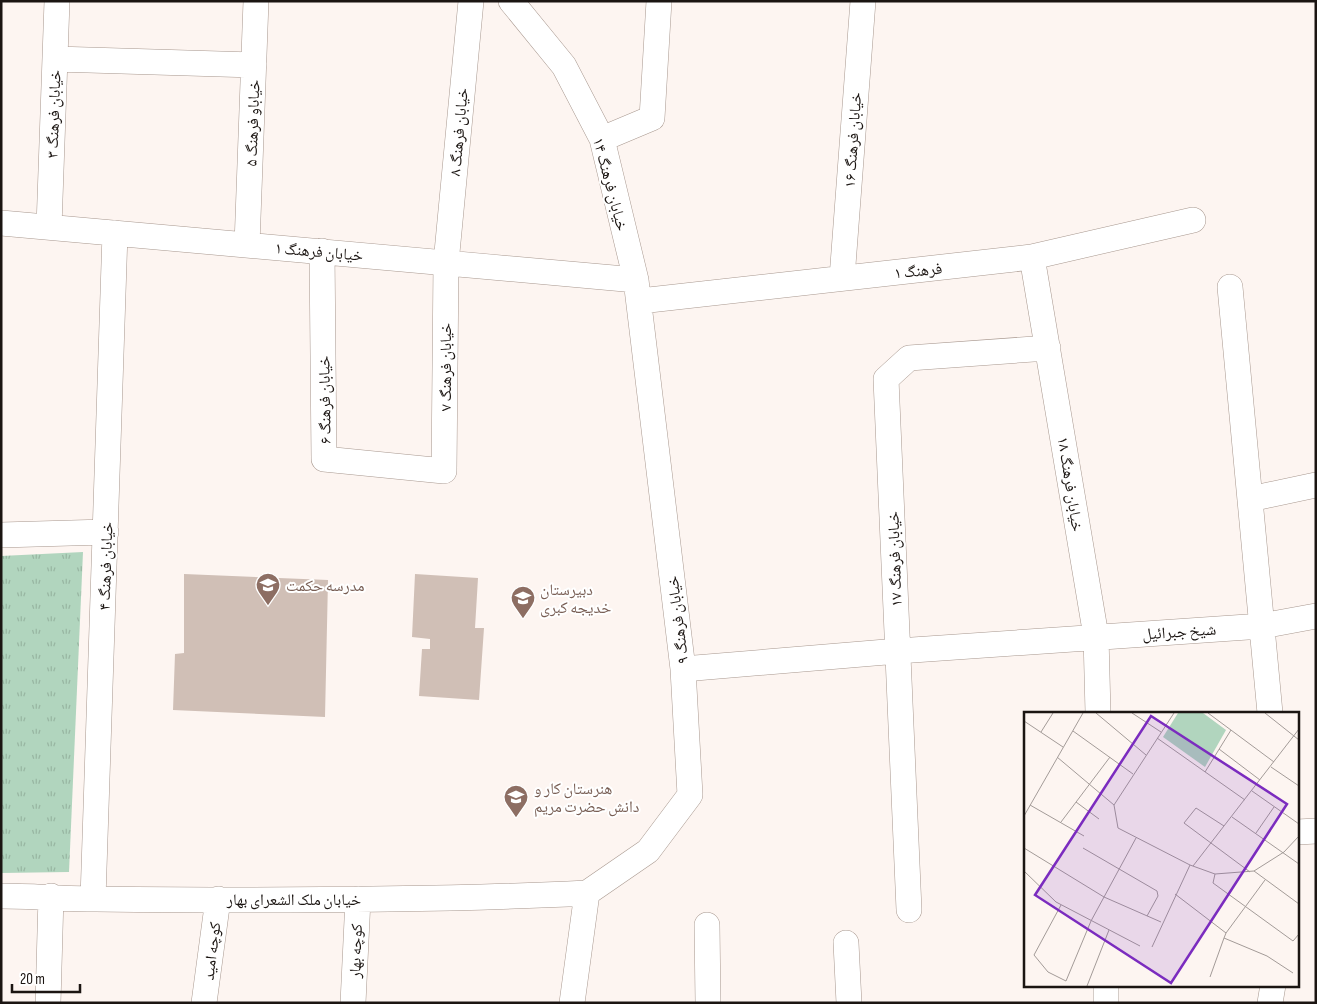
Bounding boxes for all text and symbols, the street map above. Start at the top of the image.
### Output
street label: خیابان فرهنگ ۳ [43,70,66,159]
street label: خیاباو فرهنگ ۵ [242,79,265,167]
street label: خیابان فرهنگ ۸ [446,87,473,177]
street label: خیابان فرهنگ ۱۶ [841,92,866,188]
street label: خیابان فرهنگ ۱۴ [588,136,631,233]
street label: خیابان فرهنگ ۱ [274,239,364,266]
street label: فرهنگ ۱ [893,260,943,283]
street label: خیابان فرهنگ ۷ [437,323,456,411]
street label: خیابان فرهنگ ۶ [315,356,336,444]
street label: خیابان فرهنگ ۱۸ [1053,436,1086,533]
street label: خیابان فرهنگ ۱۷ [884,511,907,607]
street label: خیابان فرهنگ ۴ [95,522,118,611]
school or university icon: مدرسه حکمت [255,572,281,606]
street label: خیابان فرهنگ ۹ [664,575,693,665]
place label: مدرسه حکمت [286,577,365,596]
place label: دبیرستان خدیجه کبری [540,581,611,618]
school or university icon: دبیرستان خدیجه کبری [510,585,536,619]
street label: شیخ جبرائیل [1141,620,1217,645]
inset map [1024,712,1300,986]
place label: هنرستان کار و دانش حضرت مریم [534,780,639,817]
school or university icon: هنرستان کار و دانش حضرت مریم [503,784,529,818]
street label: خیابان ملک الشعرای بهار [226,891,361,910]
street label: کوچه امید [199,921,226,981]
street label: کوچه بهار [346,923,367,980]
scale bar [12,962,80,994]
text: 20 m [20,970,45,989]

